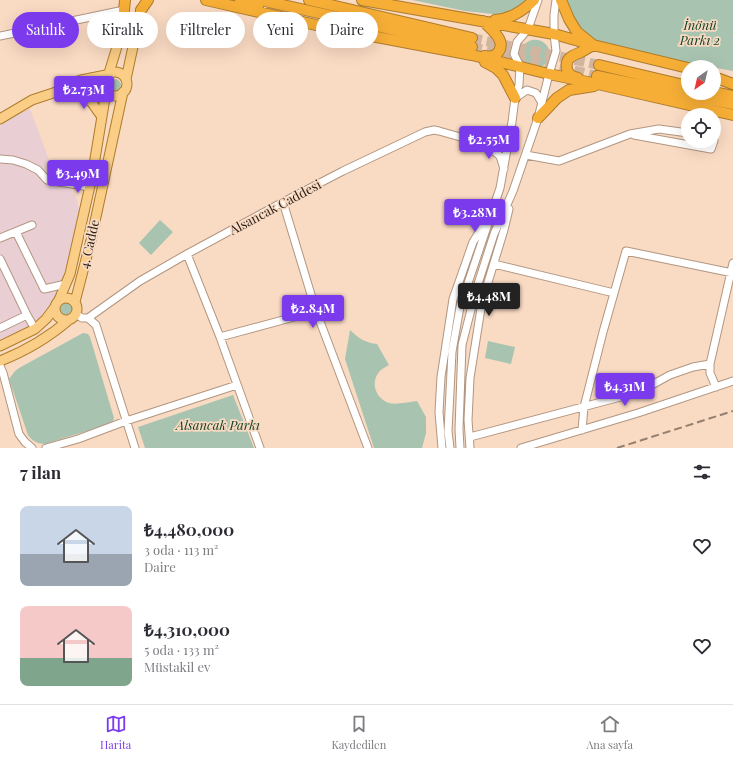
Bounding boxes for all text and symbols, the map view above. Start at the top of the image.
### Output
chip: Satılık [12,12,79,48]
chip: Kiralık [87,12,158,48]
chip: Filtreler [166,12,245,48]
chip: Yeni [253,12,308,48]
chip: Daire [316,12,378,48]
park label: İnönü Parkı 2 [679,16,720,48]
north arrow [681,60,721,100]
map controls [681,60,721,148]
pin: ₺2.73M [51,76,117,110]
text: ₺2.73M [63,80,105,97]
button: locate [681,108,721,148]
pin: ₺2.55M [456,126,522,160]
text: ₺2.55M [468,130,510,147]
pin: ₺3.49M [45,160,111,194]
text: ₺3.49M [56,164,100,181]
street label: Alsancak Caddesi [225,175,324,238]
pin: ₺3.28M [442,199,508,233]
text: ₺3.28M [453,203,497,220]
street label: 4. Cadde [75,217,103,270]
pin: ₺4.48M [456,283,522,317]
text: ₺4.48M [467,287,511,304]
pin: ₺2.84M [280,295,346,329]
text: ₺2.84M [291,299,335,316]
pin: ₺4.31M [592,373,658,407]
text: ₺4.31M [605,377,645,394]
park label: Alsancak Parkı [174,416,260,433]
text: 7 ilan [20,461,61,483]
icon: filters [691,461,713,483]
text: ₺4,480,000 [144,518,234,540]
icon: home [52,522,100,570]
icon: heart [691,535,713,557]
text: 3 oda · 113 m² [144,541,218,558]
text: Daire [144,558,176,575]
text: ₺4,310,000 [144,618,230,640]
icon: home [52,622,100,670]
icon: heart [691,635,713,657]
text: 5 oda · 133 m² [144,641,219,658]
text: Müstakil ev [144,658,210,675]
tab: Harita [100,713,131,752]
tab: Kaydedilen [331,713,386,752]
tab: Ana sayfa [586,713,633,752]

